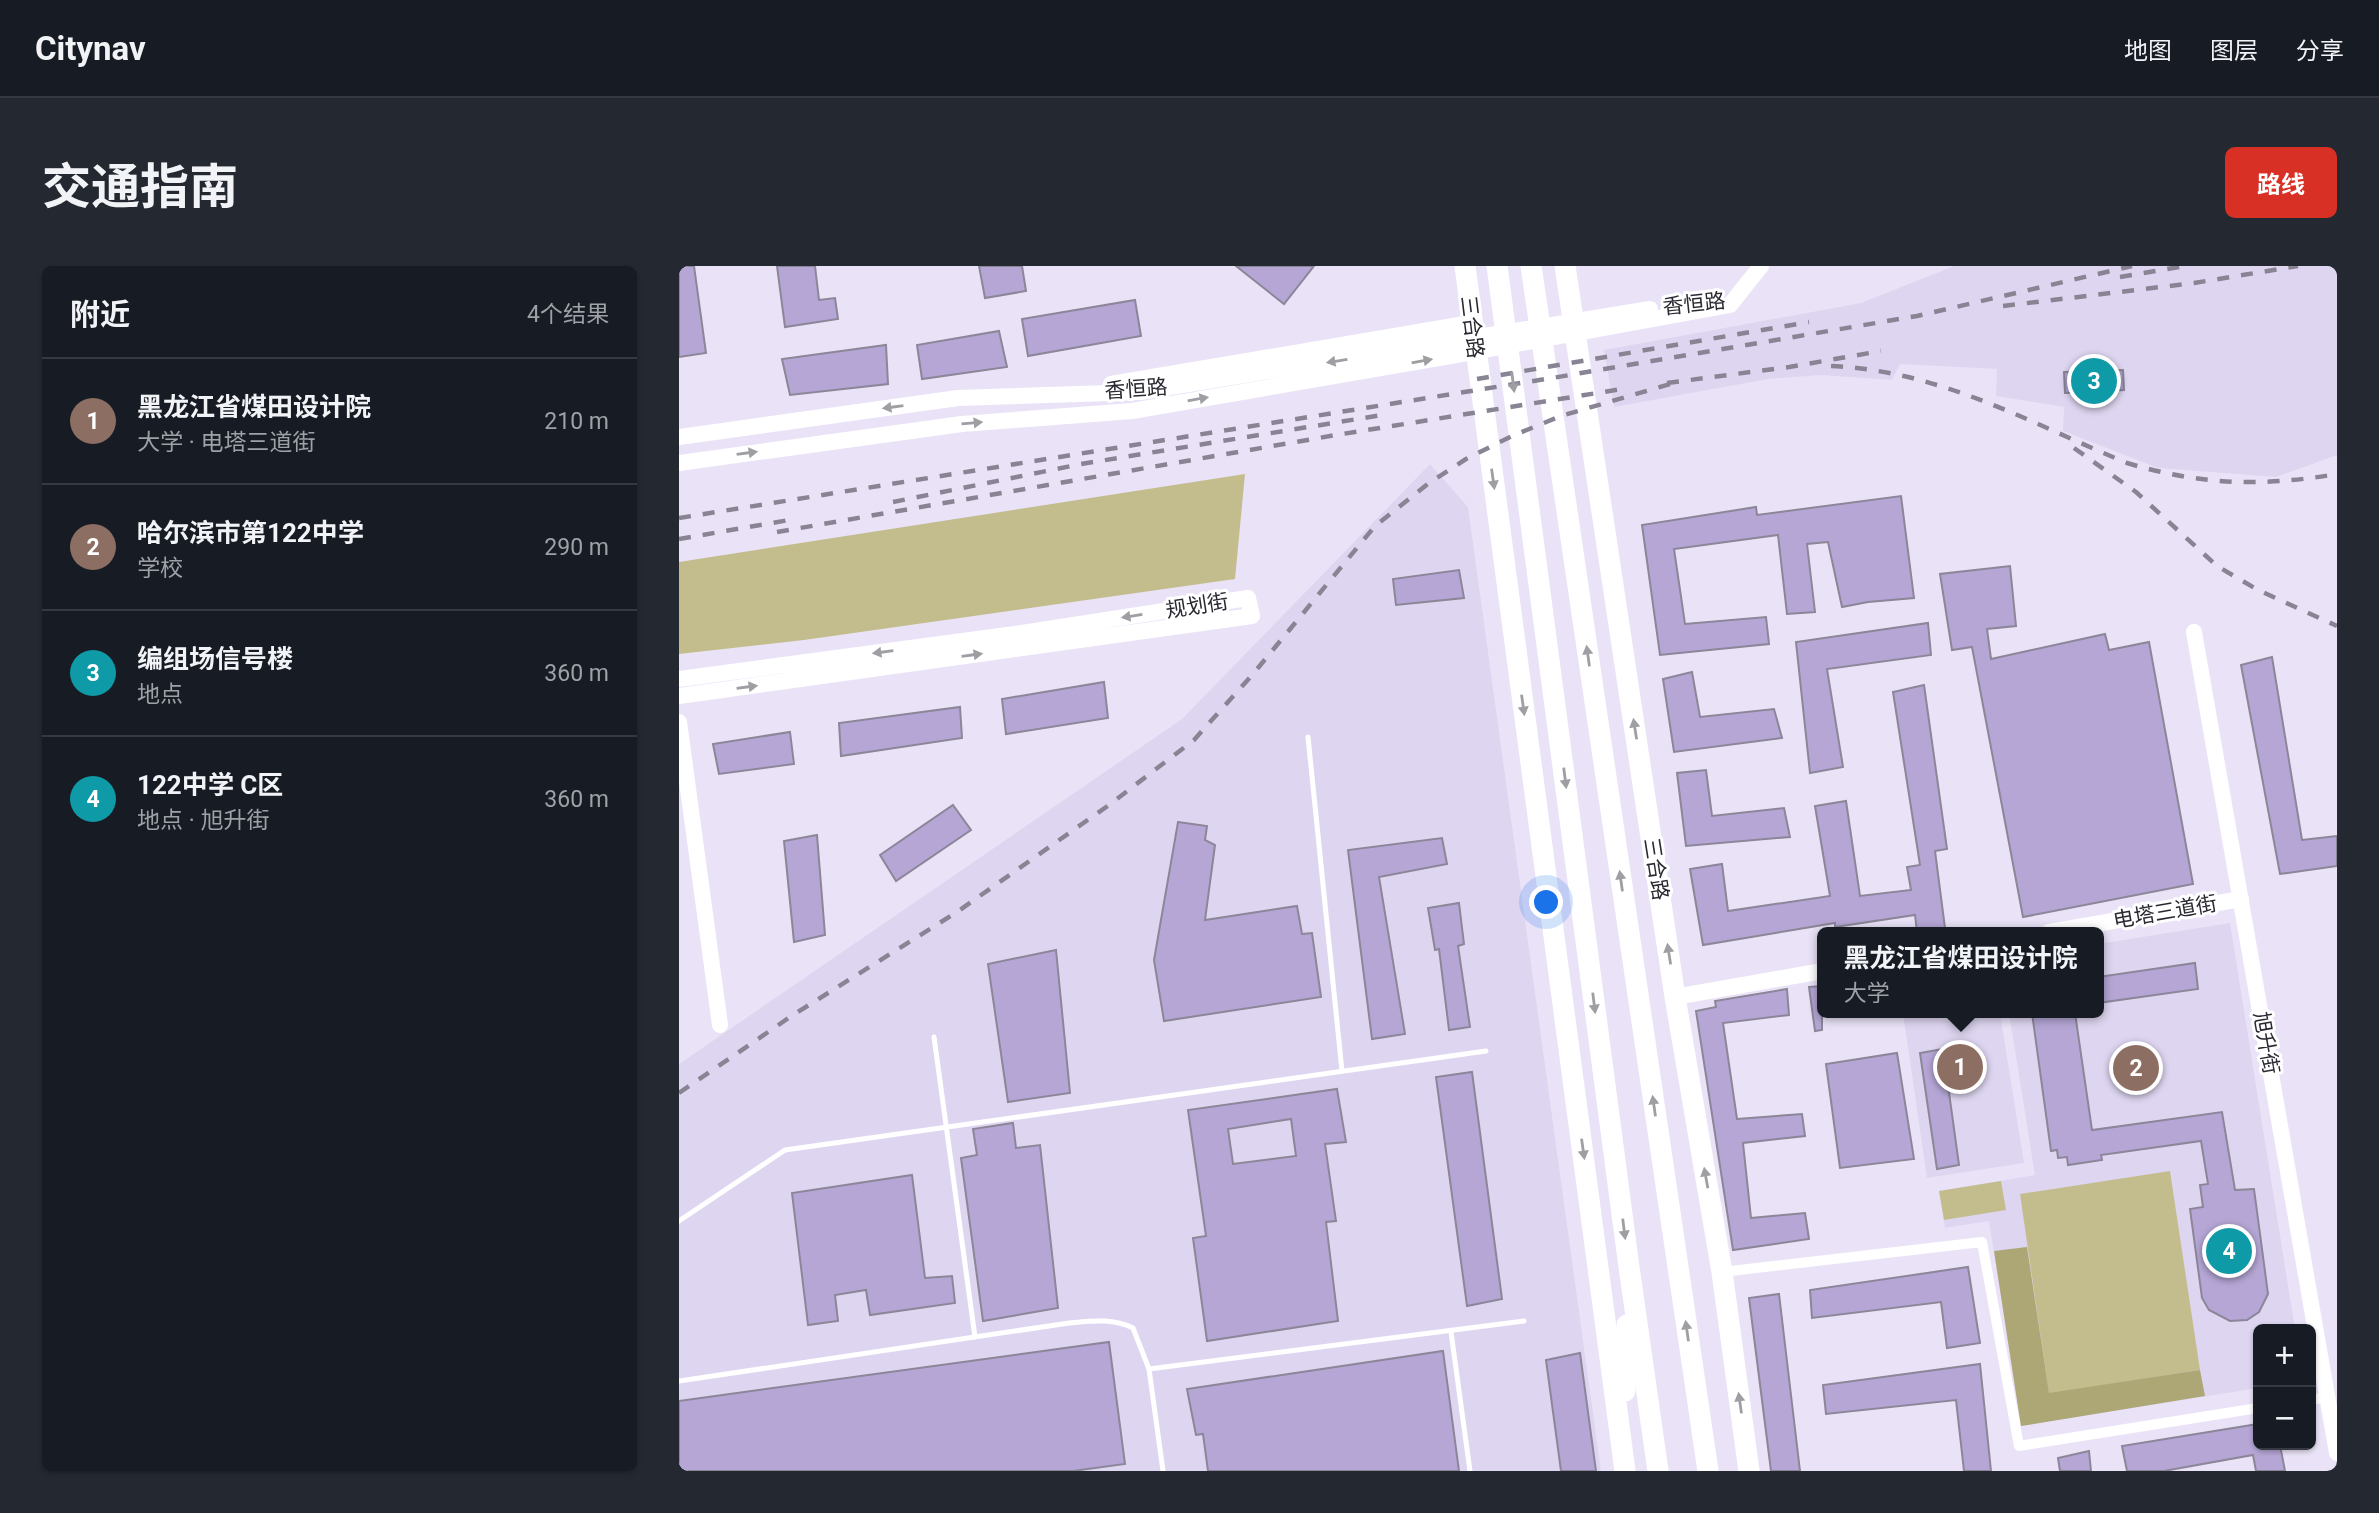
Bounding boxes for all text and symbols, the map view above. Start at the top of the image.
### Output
text: Citynav [35,29,146,68]
text: 地图 [2124,37,2172,65]
text: 图层 [2210,37,2258,65]
text: 分享 [2296,37,2344,65]
button: 路线 [2225,147,2337,218]
text: 交通指南 [42,159,238,216]
street label: 香恒路 [1661,289,1727,319]
street label: 三合路 [1456,294,1488,360]
text: 附近 [70,297,130,332]
text: 4个结果 [527,301,609,328]
one-way arrow [1411,355,1433,366]
pin: 3 [2071,355,2117,407]
one-way arrow [1326,356,1348,367]
one-way arrow [1507,371,1518,393]
street label: 香恒路 [1104,375,1168,403]
text: 黑龙江省煤田设计院 [137,392,371,422]
one-way arrow [1187,394,1209,405]
one-way arrow [882,402,904,413]
text: 1 [86,408,100,435]
text: 210 m [544,408,609,435]
one-way arrow [961,417,983,428]
text: 大学 · 电塔三道街 [137,429,315,456]
one-way arrow [736,448,758,459]
one-way arrow [1488,468,1499,490]
text: 哈尔滨市第122中学 [137,518,364,548]
text: 2 [86,534,100,561]
text: 290 m [544,534,609,561]
text: 学校 [137,555,183,582]
street label: 规划街 [1164,589,1230,623]
one-way arrow [1121,611,1143,622]
text: 编组场信号楼 [137,644,293,674]
one-way arrow [1582,644,1593,666]
one-way arrow [872,647,894,658]
one-way arrow [961,649,983,660]
text: 3 [86,660,100,687]
text: 360 m [544,660,609,687]
text: 地点 [137,681,183,708]
one-way arrow [736,681,758,692]
one-way arrow [1518,694,1529,716]
one-way arrow [1629,718,1640,740]
one-way arrow [1559,767,1570,789]
text: 122中学 C区 [137,770,283,800]
text: 4 [86,786,100,813]
text: 360 m [544,786,609,813]
text: 地点 · 旭升街 [137,807,269,834]
street label: 三合路 [1639,836,1673,902]
one-way arrow [1615,869,1626,891]
your location [1529,885,1563,919]
street label: 电塔三道街 [2111,891,2219,933]
popup [1817,927,2104,1018]
one-way arrow [1663,943,1674,965]
text: 黑龙江省煤田设计院 [1843,943,2078,973]
text: 大学 [1843,980,1889,1007]
one-way arrow [1589,993,1600,1015]
street label: 旭升街 [2249,1010,2283,1076]
pin: 1 [1937,1041,1983,1093]
pin: 2 [2113,1042,2159,1094]
one-way arrow [1648,1095,1659,1117]
one-way arrow [1577,1138,1588,1160]
one-way arrow [1700,1167,1711,1189]
one-way arrow [1619,1218,1630,1240]
pin: 4 [2206,1225,2252,1277]
one-way arrow [1681,1320,1692,1342]
map controls [2253,1324,2316,1450]
button: + [2253,1324,2316,1387]
button: − [2253,1387,2316,1450]
one-way arrow [1734,1392,1745,1414]

